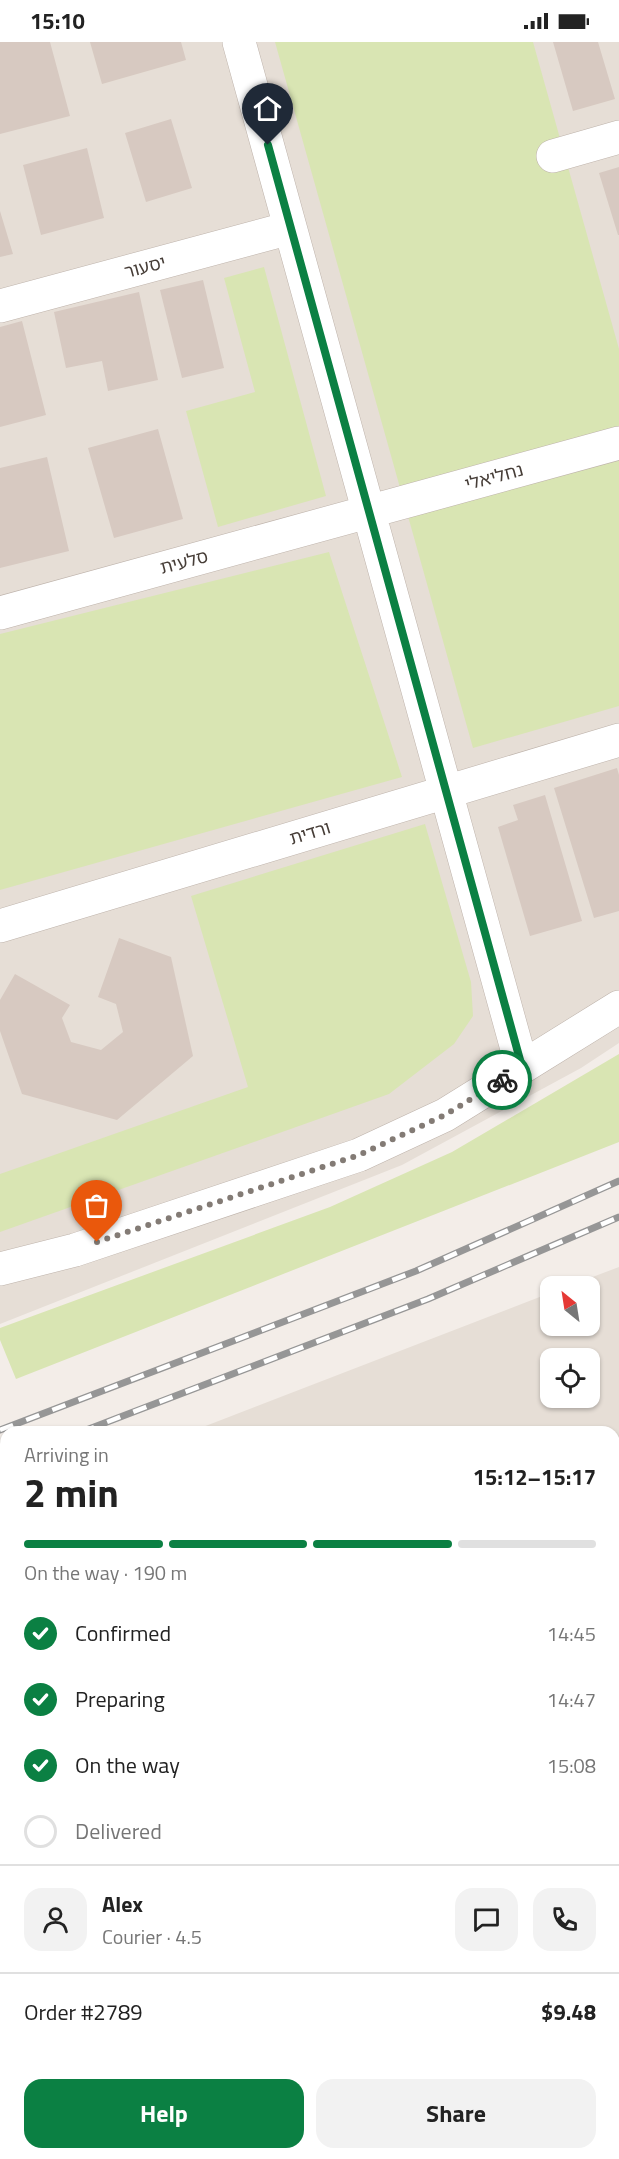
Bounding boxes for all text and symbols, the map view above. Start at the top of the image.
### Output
text: 15:10 [30,4,85,38]
pin [242,83,293,145]
icon: home [251,92,284,125]
street label: יסעור [121,248,169,285]
street label: נחליאלי [462,456,526,497]
street label: סלעית [157,542,211,581]
street label: ורדית [286,814,334,852]
courier [472,1050,532,1110]
icon: bike [486,1064,519,1097]
pin [71,1180,122,1242]
icon: bag [80,1189,113,1222]
north arrow [540,1276,600,1336]
map controls [540,1276,600,1408]
button: locate [540,1348,600,1408]
text: Arriving in [24,1439,109,1470]
text: 15:12–15:17 [473,1460,596,1494]
text: 2 min [24,1463,119,1522]
text: On the way · 190 m [24,1557,187,1588]
text: Confirmed [75,1616,171,1650]
icon: check [24,1617,57,1650]
text: 14:45 [547,1618,596,1649]
text: Preparing [75,1682,165,1716]
icon: check [24,1683,57,1716]
text: 14:47 [547,1684,596,1715]
text: On the way [75,1748,180,1782]
icon: check [24,1749,57,1782]
text: 15:08 [547,1750,596,1781]
text: Delivered [75,1814,162,1848]
text: Alex [102,1887,143,1921]
button: person [24,1888,87,1951]
button: chat [455,1888,518,1951]
button: phone [533,1888,596,1951]
text: Courier · 4.5 [102,1921,202,1952]
text: Order #2789 [24,1995,143,2029]
text: $9.48 [541,1995,596,2029]
button: Help [24,2079,304,2148]
button: Share [316,2079,596,2148]

